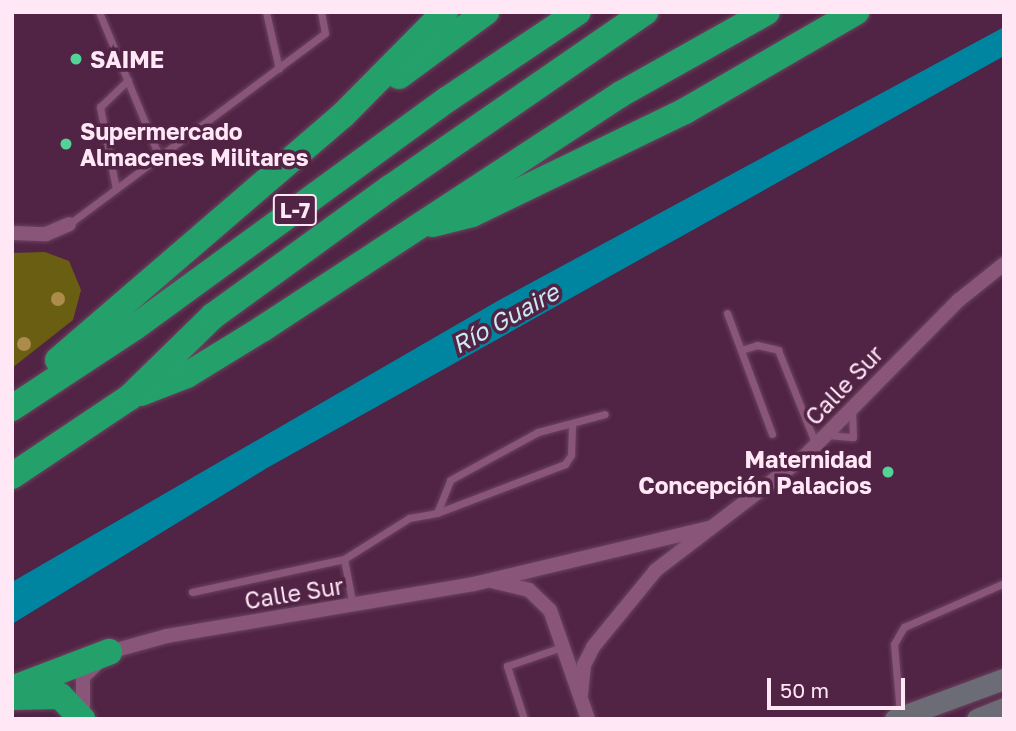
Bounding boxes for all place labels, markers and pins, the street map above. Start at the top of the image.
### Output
place label: SAIME [90,45,164,73]
marker: SAIME [68,51,84,67]
place label: Supermercado Almacenes Militares [80,117,309,171]
marker: Supermercado Almacenes Militares [58,136,74,152]
place label: Maternidad Concepción Palacios [638,445,872,499]
marker: Maternidad Concepción Palacios [878,462,898,482]

